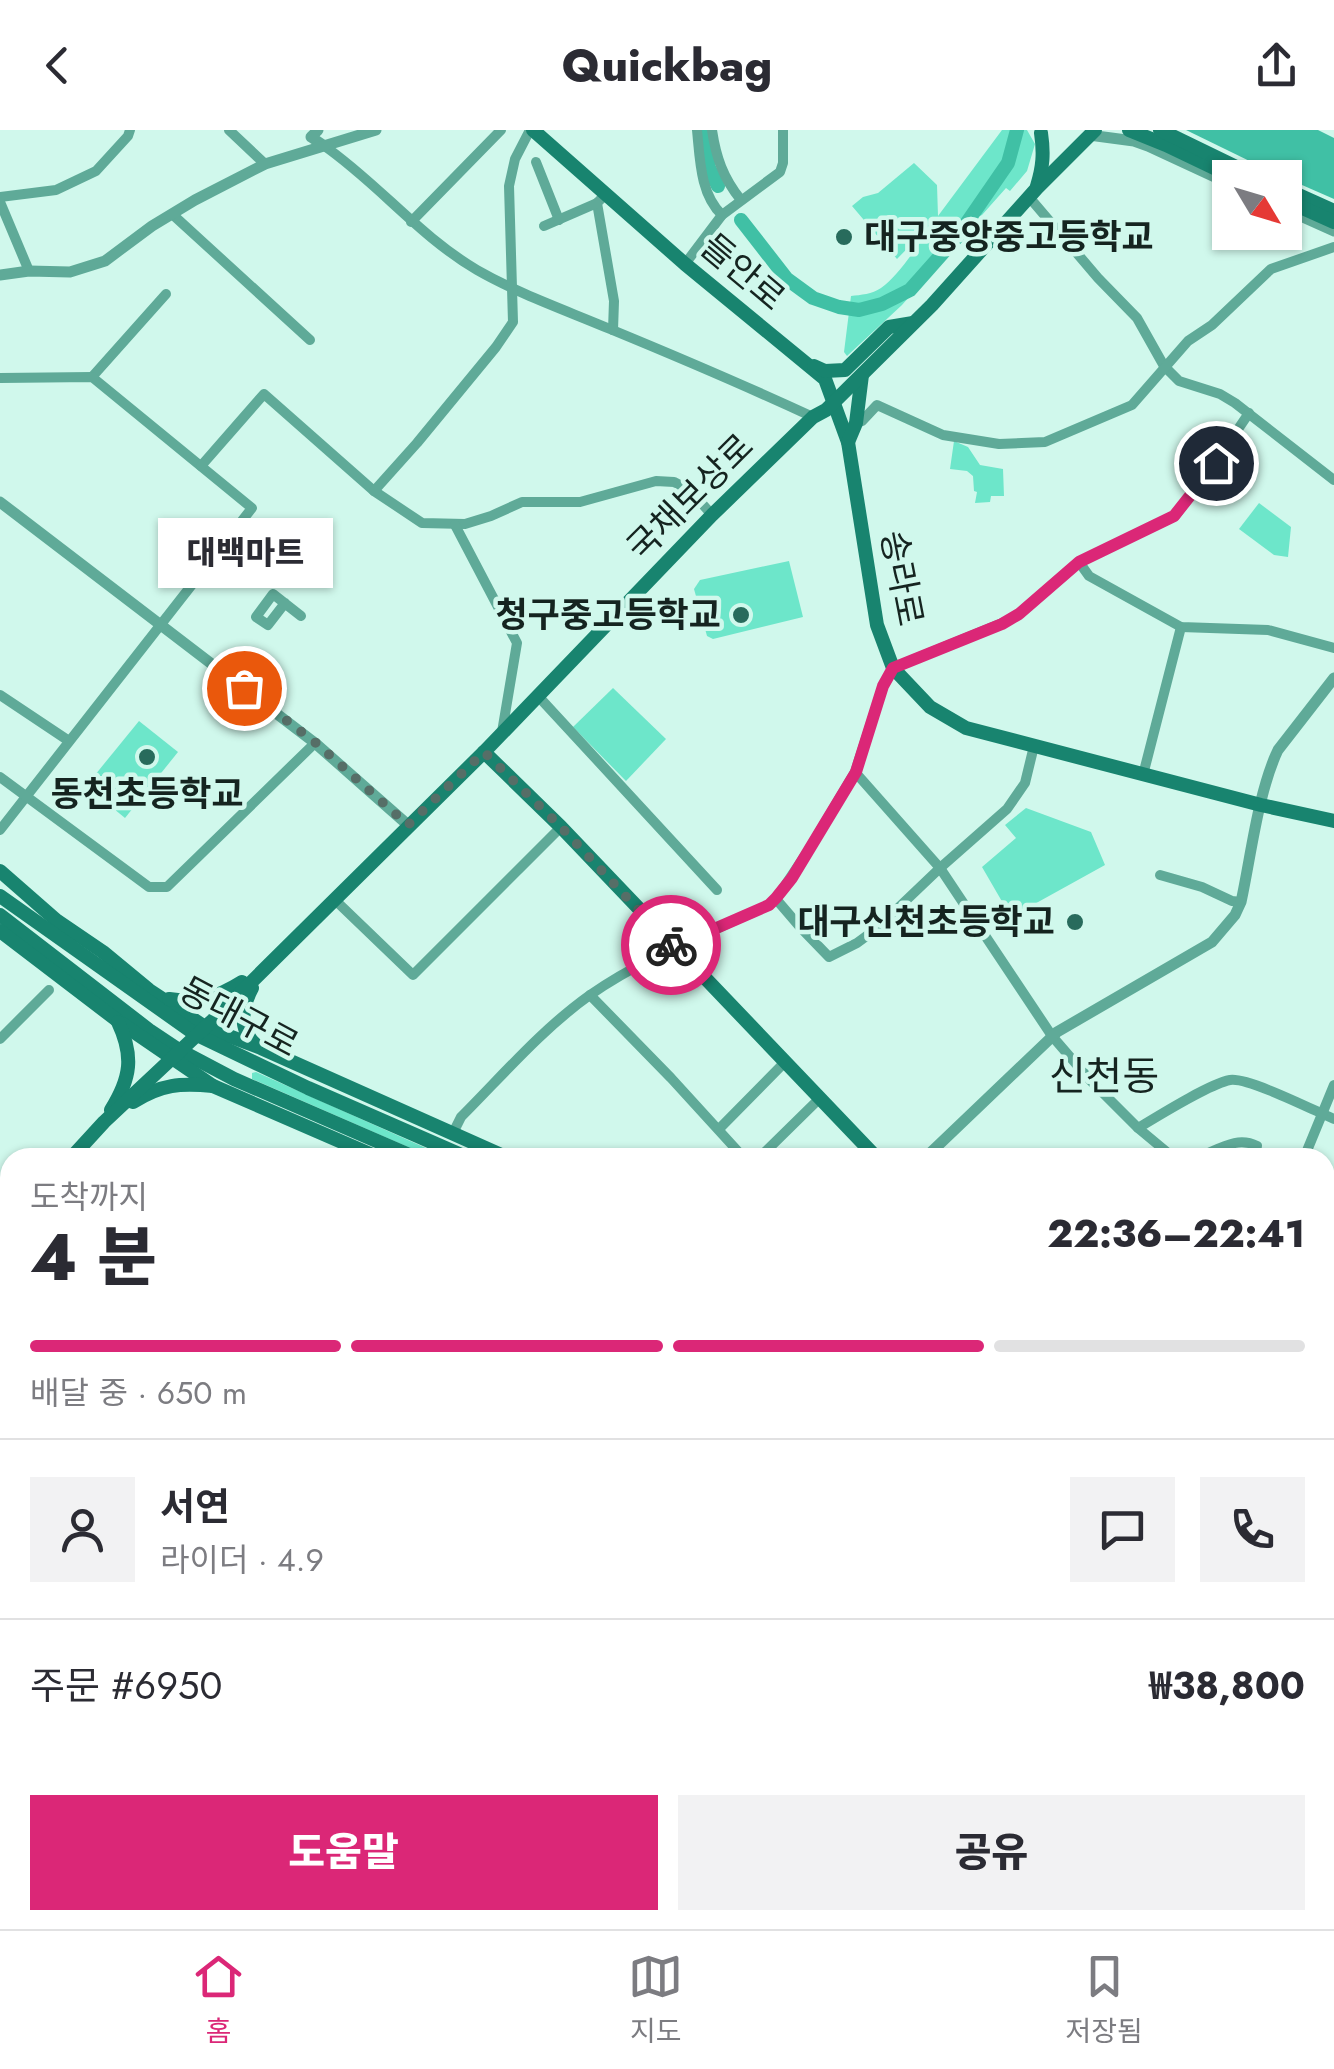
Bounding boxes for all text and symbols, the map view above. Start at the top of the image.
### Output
text: Quickbag [562,33,772,98]
icon: back [30,38,85,93]
icon: share [1249,38,1304,93]
north arrow [1212,160,1302,250]
map controls [1212,160,1302,250]
place label: 대구중앙중고등학교 [864,212,1154,262]
street label: 들안로 [690,222,796,322]
marker: 대구중앙중고등학교 [833,226,855,248]
pin [1174,421,1259,506]
street label: 국채보상로 [615,422,765,572]
icon: home [1189,436,1244,491]
callout: 대백마트 [156,518,332,588]
street label: 송라로 [868,526,936,630]
text: 대백마트 [187,530,304,576]
place label: 청구중고등학교 [496,590,721,640]
marker: 청구중고등학교 [730,604,752,626]
pin [202,646,287,731]
icon: bag [217,661,272,716]
marker: 동천초등학교 [136,746,158,768]
place label: 동천초등학교 [50,769,244,819]
courier [621,895,721,995]
place label: 대구신천초등학교 [797,897,1055,947]
marker: 대구신천초등학교 [1064,911,1086,933]
icon: bike [644,918,699,973]
street label: 동대구로 [170,965,308,1069]
district label: 신천동 [1049,1047,1159,1105]
text: 도착까지 [30,1174,148,1220]
text: 22:36–22:41 [1047,1206,1305,1261]
text: 4 분 [30,1210,157,1304]
text: 배달 중 · 650 m [30,1370,247,1416]
button: person [30,1477,135,1582]
button: chat [1070,1477,1175,1582]
button: phone [1200,1477,1305,1582]
text: 서연 [160,1479,230,1534]
text: 라이더 · 4.9 [160,1537,324,1583]
text: 주문 #6950 [30,1658,222,1713]
text: ₩38,800 [1149,1658,1305,1713]
button: 도움말 [30,1795,658,1910]
button: 공유 [678,1795,1305,1910]
tab: 홈 [191,1949,246,2052]
tab: 지도 [628,1949,683,2052]
tab: 저장됨 [1066,1949,1143,2052]

